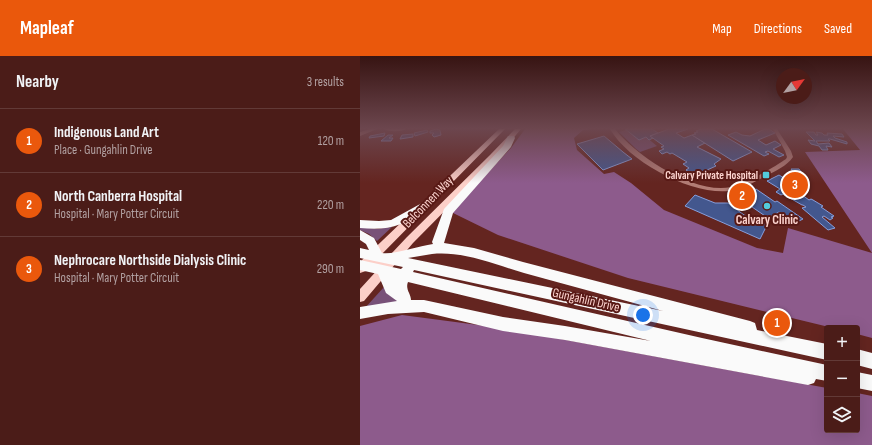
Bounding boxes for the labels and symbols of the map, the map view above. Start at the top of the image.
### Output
north arrow [776,68,812,104]
place label: Calvary Private Hospital [665,169,758,182]
marker: Calvary Private Hospital [761,170,771,180]
pin: 3 [782,170,808,200]
street label: Belconnen Way [399,173,457,231]
pin: 2 [729,181,755,211]
marker: Calvary Clinic [762,201,772,211]
place label: Calvary Clinic [736,212,799,228]
street label: Gungahlin Drive [551,284,621,316]
your location [633,305,653,325]
pin: 1 [764,308,790,338]

